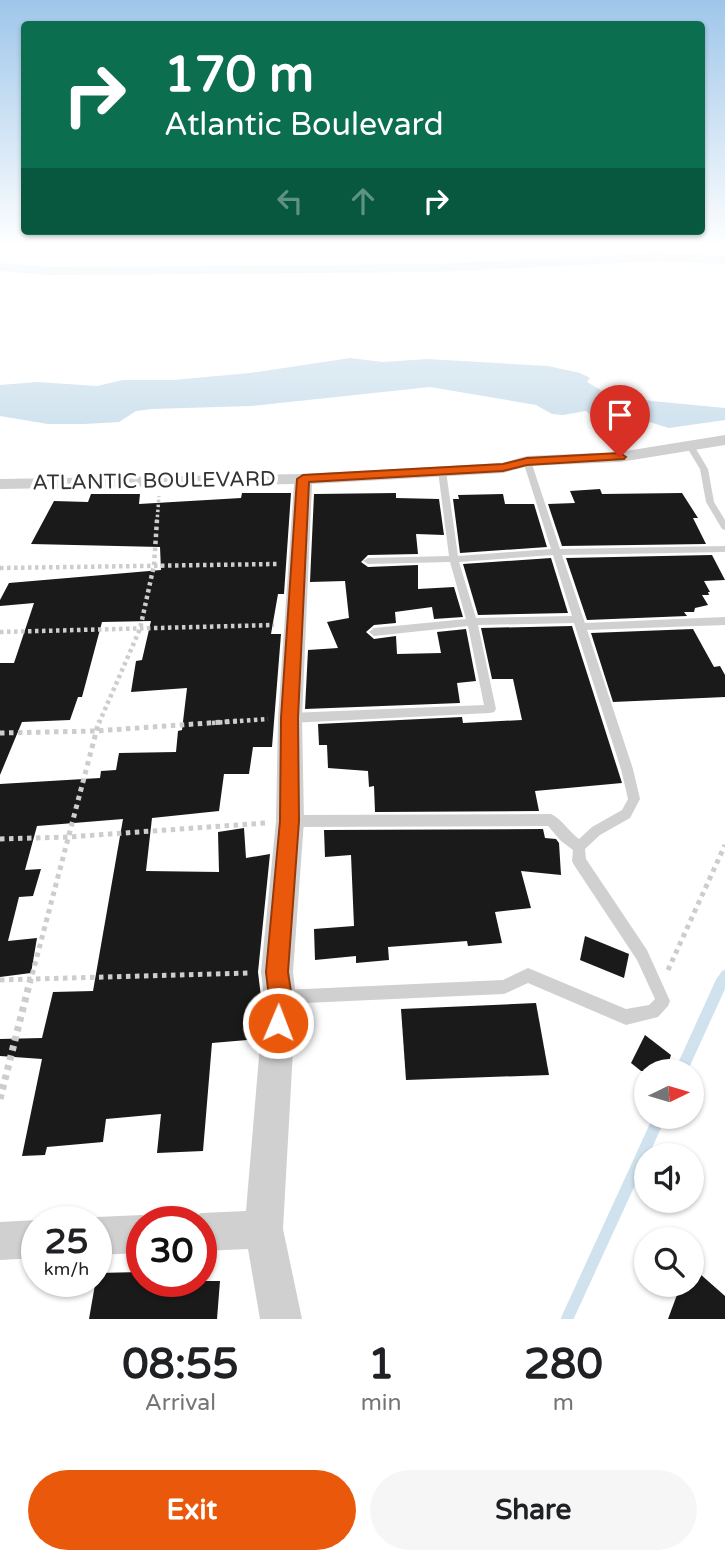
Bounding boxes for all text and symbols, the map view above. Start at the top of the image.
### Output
text: 170 m [164,46,314,105]
icon: right [49,49,140,140]
text: Atlantic Boulevard [164,106,444,144]
icon: left [271,182,309,220]
icon: ahead [344,182,382,220]
icon: right [417,182,455,220]
pin [590,385,650,457]
icon: arrive [601,396,639,434]
street label: ATLANTIC BOULEVARD [32,466,276,496]
position arrow [241,986,315,1060]
north arrow [634,1059,704,1129]
map controls [634,1059,704,1297]
button: sound [634,1143,704,1213]
speed limit sign: 30 [126,1206,217,1297]
text: 25 [45,1221,88,1263]
button: search [634,1227,704,1297]
text: km/h [44,1258,89,1280]
text: 08:55 [122,1339,239,1390]
text: 1 [368,1339,394,1390]
text: 280 [524,1339,603,1390]
text: Arrival [145,1389,216,1417]
text: min [361,1389,402,1417]
text: m [553,1389,574,1417]
button: Exit [28,1470,356,1550]
button: Share [370,1470,697,1550]

